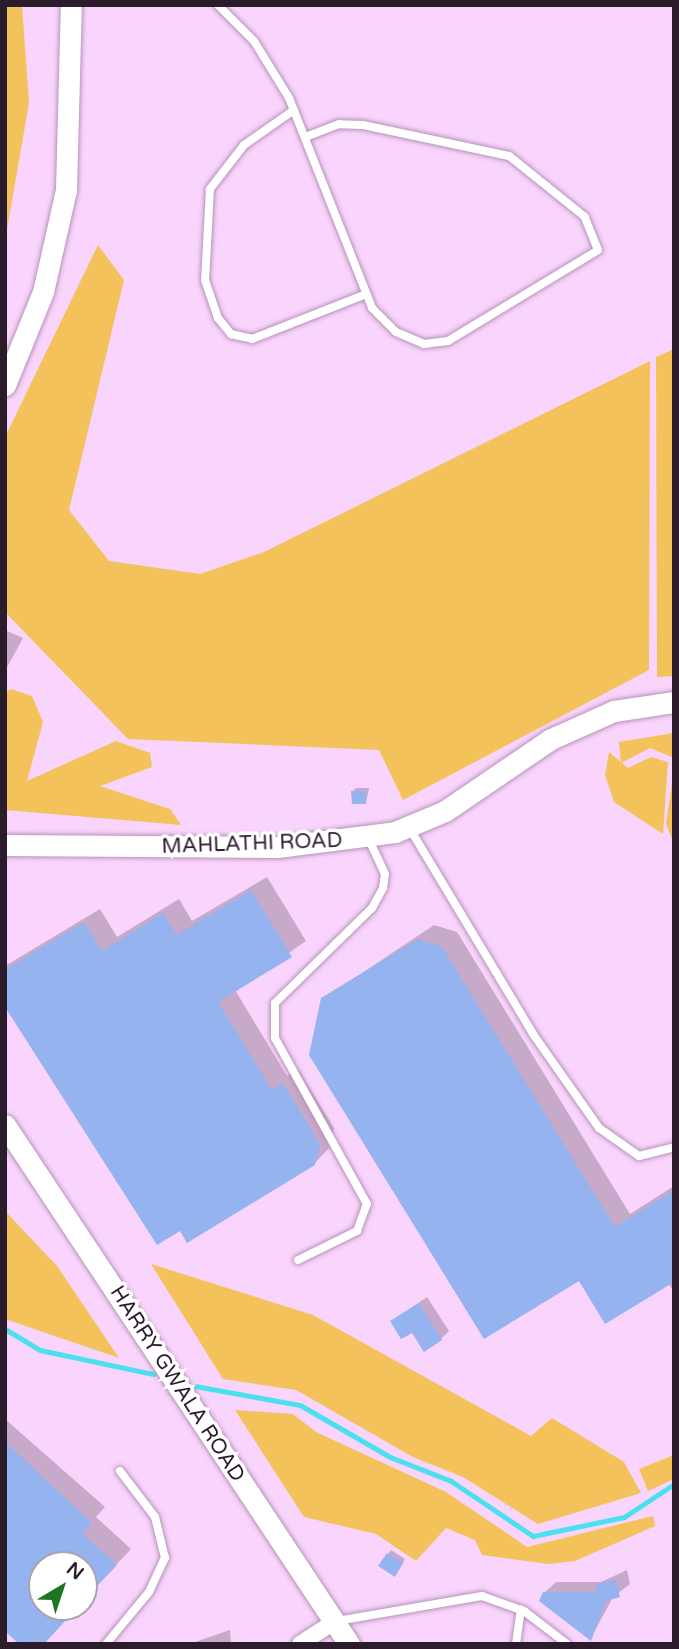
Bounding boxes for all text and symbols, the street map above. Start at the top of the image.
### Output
street label: MAHLATHI ROAD [161,828,343,860]
street label: HARRY GWALA ROAD [104,1281,250,1487]
north arrow [28,1551,98,1621]
text: N [62,1558,88,1585]

